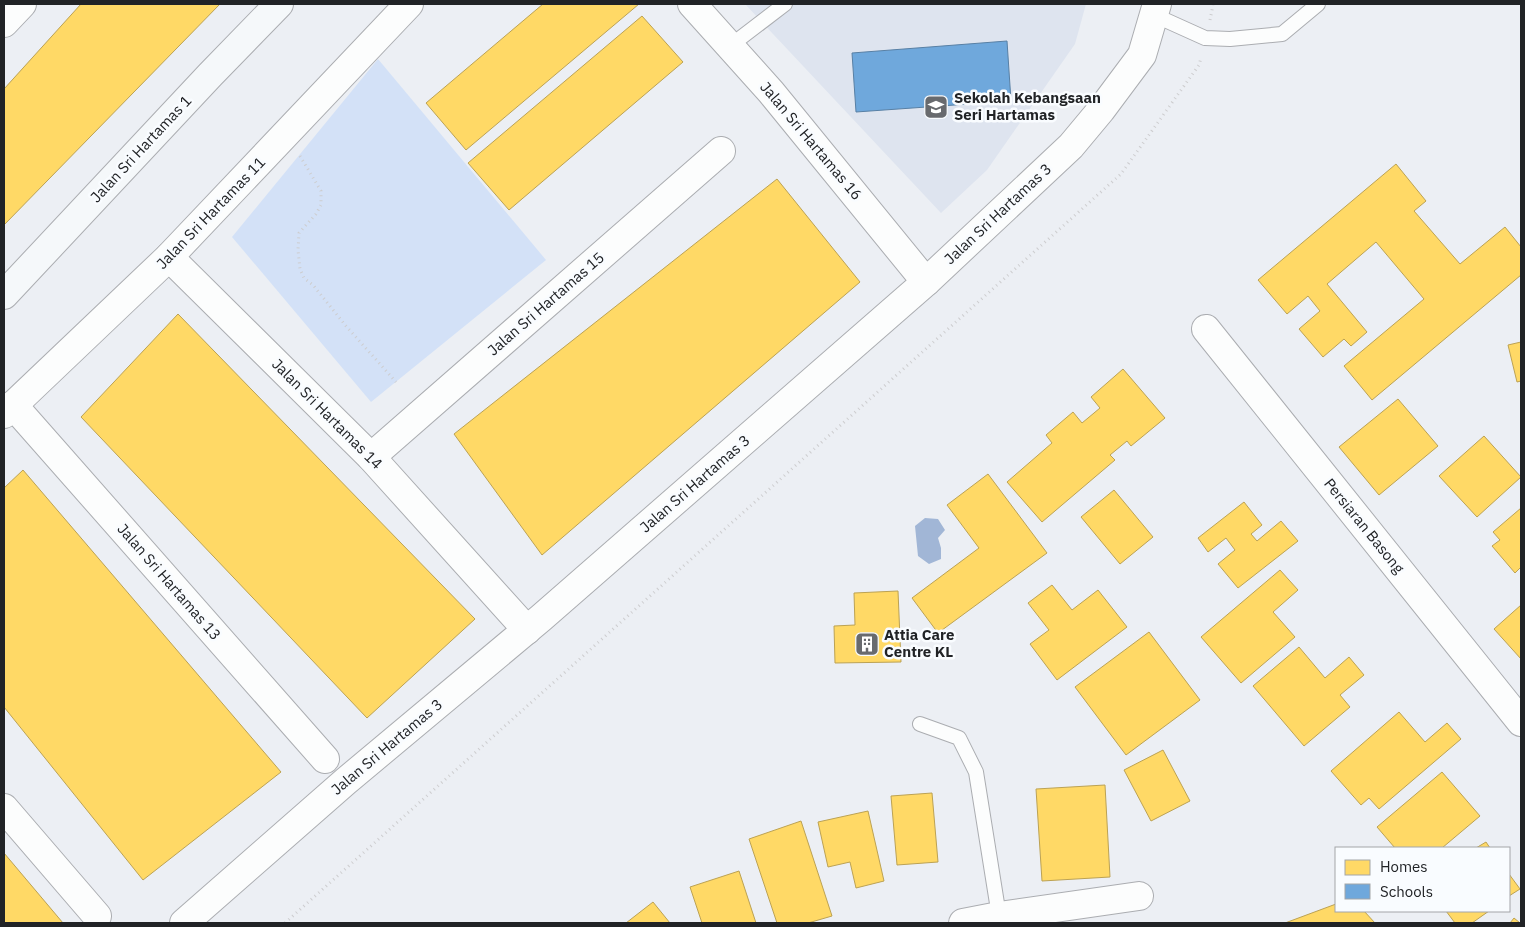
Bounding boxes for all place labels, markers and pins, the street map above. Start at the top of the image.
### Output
place label: Sekolah Kebangsaan Seri Hartamas [954,88,1101,124]
school or university icon: Sekolah Kebangsaan Seri Hartamas [923,94,949,120]
place label: Attia Care Centre KL [884,625,955,661]
building icon: Attia Care Centre KL [854,631,880,657]

